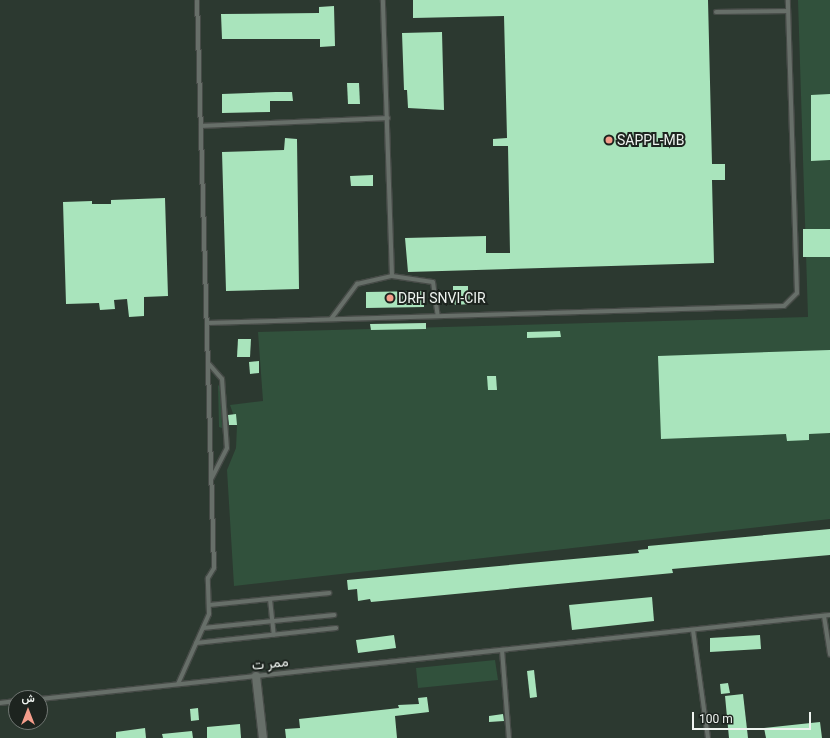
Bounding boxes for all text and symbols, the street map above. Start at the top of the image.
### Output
place label: SAPPL-MB [617,132,684,148]
marker: SAPPL-MB [604,135,614,145]
place label: DRH SNVI-CIR [398,290,486,306]
marker: DRH SNVI-CIR [385,293,395,303]
street label: ممر ت [251,653,289,673]
north arrow [8,690,48,730]
text: ش [21,692,35,705]
scale bar [694,704,813,730]
text: 100 m [699,712,733,726]

